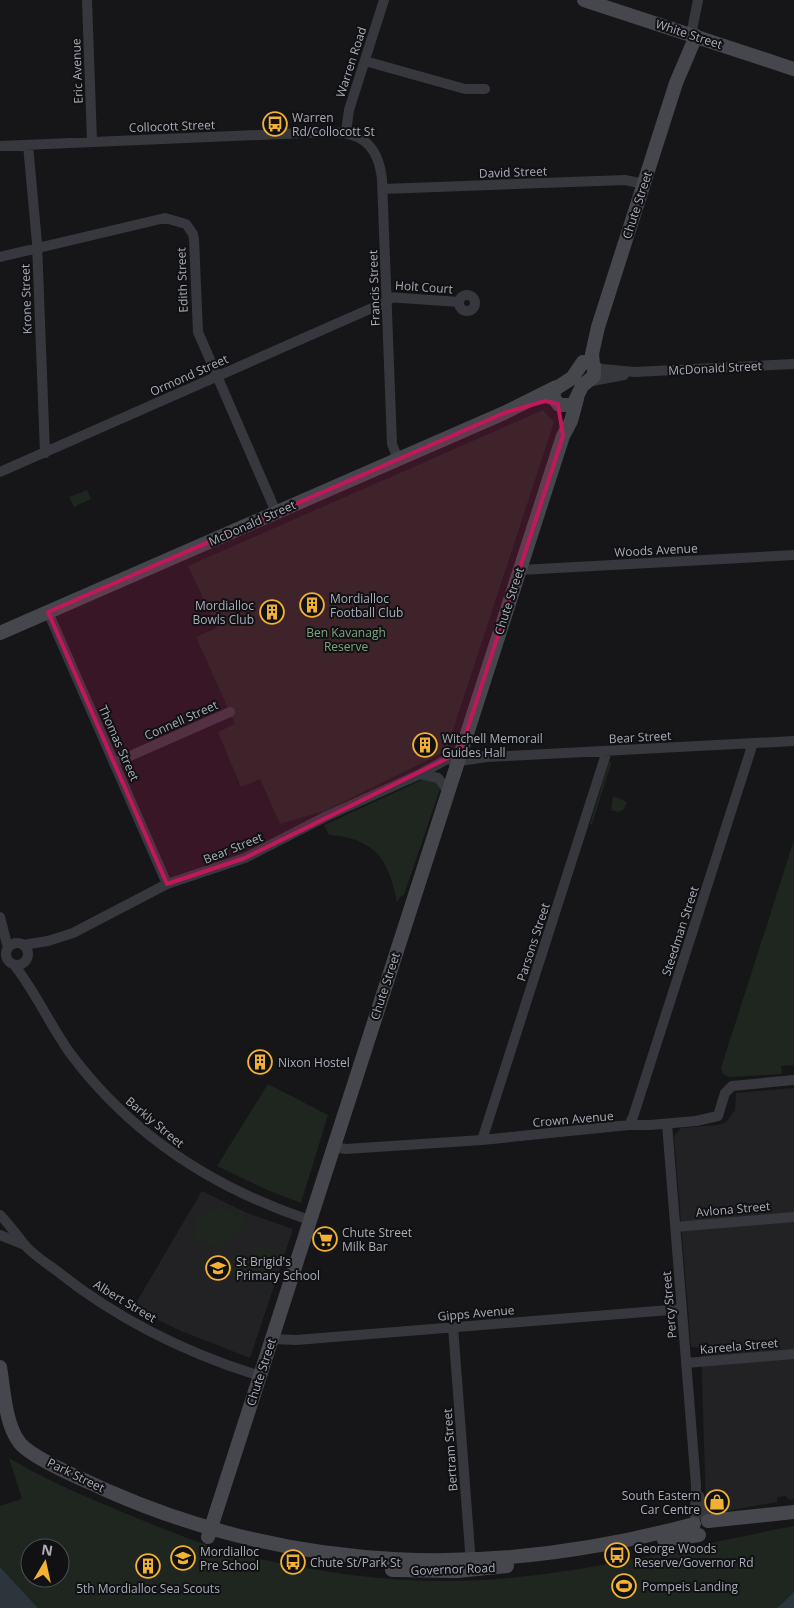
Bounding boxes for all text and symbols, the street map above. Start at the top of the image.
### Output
street label: White Street [654,15,724,53]
street label: Warren Road [332,24,370,100]
street label: Eric Avenue [67,38,87,104]
place label: Warren Rd/Collocott St [292,109,375,140]
bus stop icon: Warren Rd/Collocott St [262,111,288,137]
street label: Collocott Street [129,116,215,136]
street label: David Street [479,162,547,182]
street label: Chute Street [618,169,656,241]
street label: Edith Street [172,247,192,313]
street label: Francis Street [364,250,384,326]
street label: Krone Street [16,264,36,334]
street label: Holt Court [395,277,453,297]
street label: Ormond Street [147,350,231,400]
street label: McDonald Street [668,357,762,379]
street label: McDonald Street [206,496,298,550]
street label: Woods Avenue [614,539,698,561]
street label: Chute Street [490,565,528,637]
place label: Mordialloc Football Club [330,590,403,621]
building icon: Mordialloc Football Club [299,592,325,618]
place label: Mordialloc Bowls Club [193,597,254,628]
building icon: Mordialloc Bowls Club [259,599,285,625]
park label: Ben Kavanagh Reserve [306,624,386,655]
street label: Connell Street [141,696,221,744]
street label: Thomas Street [95,702,143,784]
street label: Bear Street [608,727,672,747]
place label: Witchell Memorail Guides Hall [442,730,543,761]
building icon: Witchell Memorail Guides Hall [412,732,438,758]
street label: Bear Street [201,828,265,868]
street label: Steedman Street [657,884,703,978]
street label: Parsons Street [512,901,554,983]
street label: Chute Street [366,950,404,1022]
building icon: Nixon Hostel [247,1049,273,1075]
place label: Nixon Hostel [278,1054,350,1071]
street label: Barkly Street [122,1093,188,1151]
street label: Crown Avenue [532,1107,614,1131]
street label: Avlona Street [695,1197,771,1221]
place label: Chute Street Milk Bar [342,1224,412,1255]
supermarket icon: Chute Street Milk Bar [312,1226,338,1252]
place label: St Brigid's Primary School [236,1253,320,1284]
school or university icon: St Brigid's Primary School [205,1255,231,1281]
street label: Percy Street [658,1271,680,1339]
street label: Albert Street [90,1276,160,1326]
street label: Gipps Avenue [437,1301,515,1325]
street label: Kareela Street [699,1334,779,1358]
street label: Chute Street [242,1336,280,1408]
street label: Bertram Street [439,1408,461,1492]
street label: Park Street [45,1454,107,1496]
place label: South Eastern Car Centre [622,1487,700,1518]
shop icon: South Eastern Car Centre [704,1489,730,1515]
north arrow [20,1538,70,1588]
text: N [40,1539,54,1560]
place label: George Woods Reserve/Governor Rd [634,1540,754,1571]
bus stop icon: George Woods Reserve/Governor Rd [604,1542,630,1568]
place label: Mordialloc Pre School [200,1543,259,1574]
school or university icon: Mordialloc Pre School [170,1545,196,1571]
bus stop icon: Chute St/Park St [280,1549,306,1575]
building icon: 5th Mordialloc Sea Scouts [135,1553,161,1579]
place label: Chute St/Park St [310,1554,401,1571]
street label: Governor Road [410,1559,496,1579]
sports icon: Pompeis Landing [611,1573,637,1599]
place label: Pompeis Landing [642,1578,739,1595]
place label: 5th Mordialloc Sea Scouts [76,1580,220,1597]

